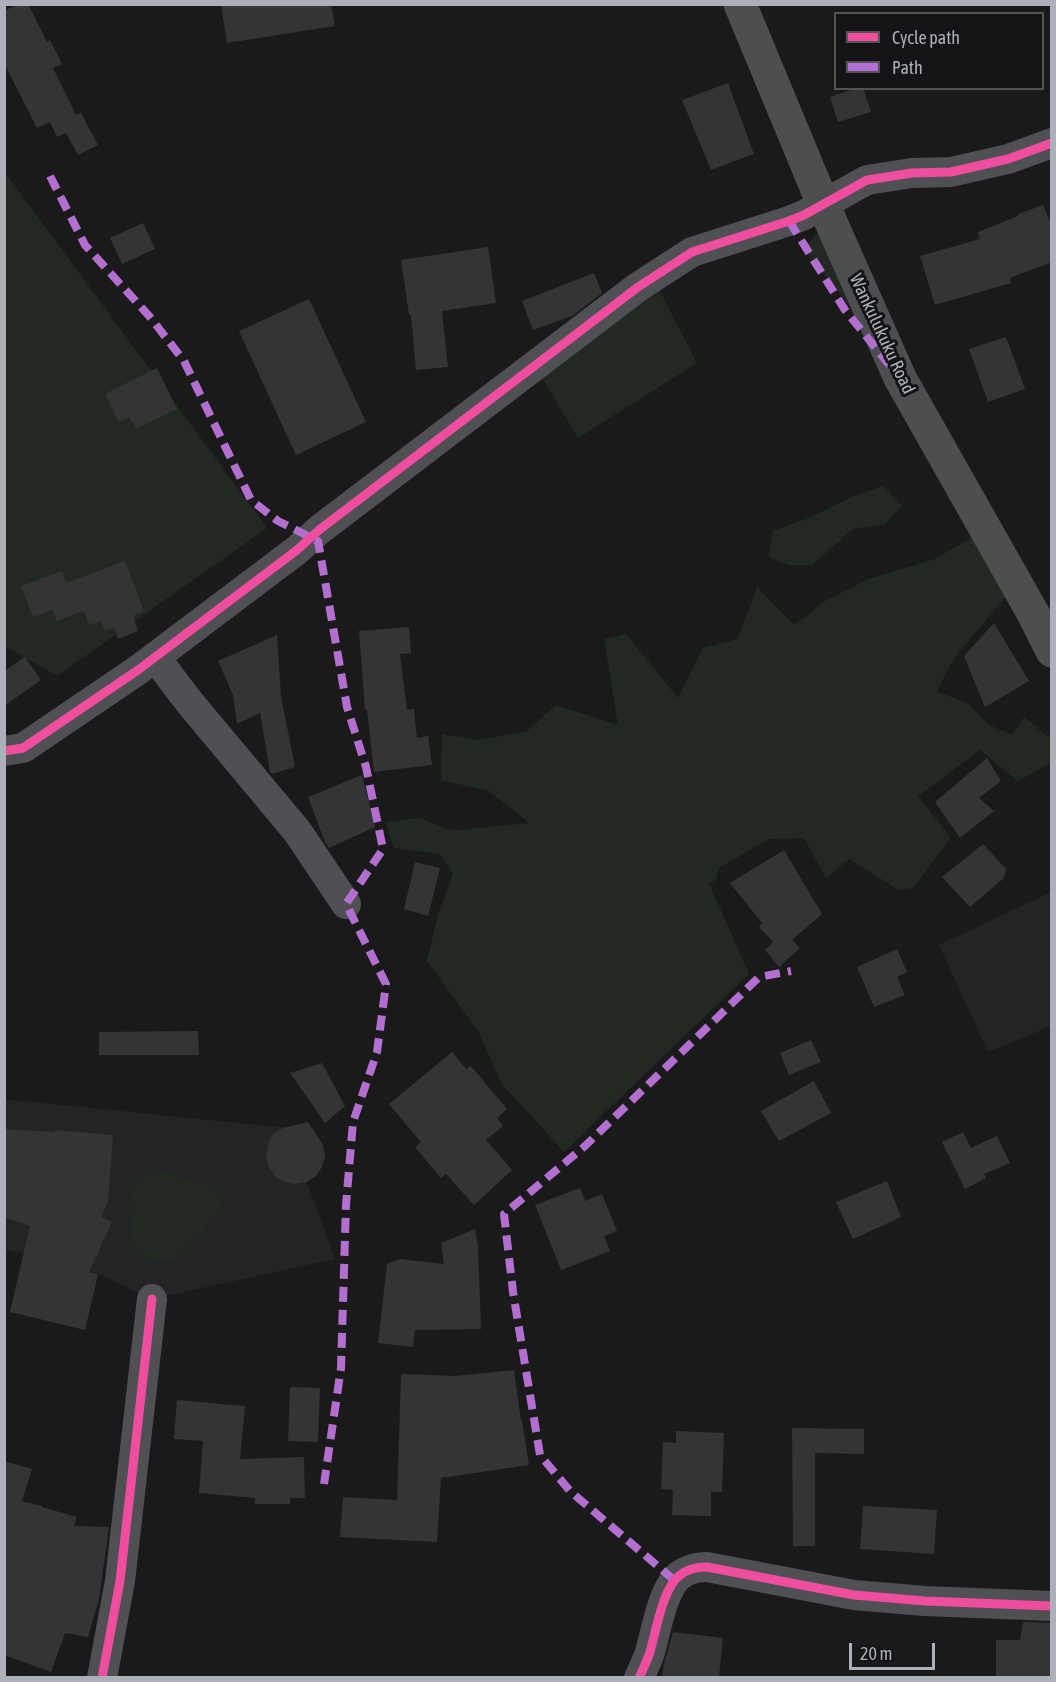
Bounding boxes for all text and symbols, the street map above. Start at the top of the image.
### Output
legend [834,12,1044,90]
text: Cycle path [892,27,960,48]
text: Path [892,57,923,78]
street label: Wankulukuku Road [845,271,919,397]
scale bar [852,1631,938,1669]
text: 20 m [860,1643,892,1664]

